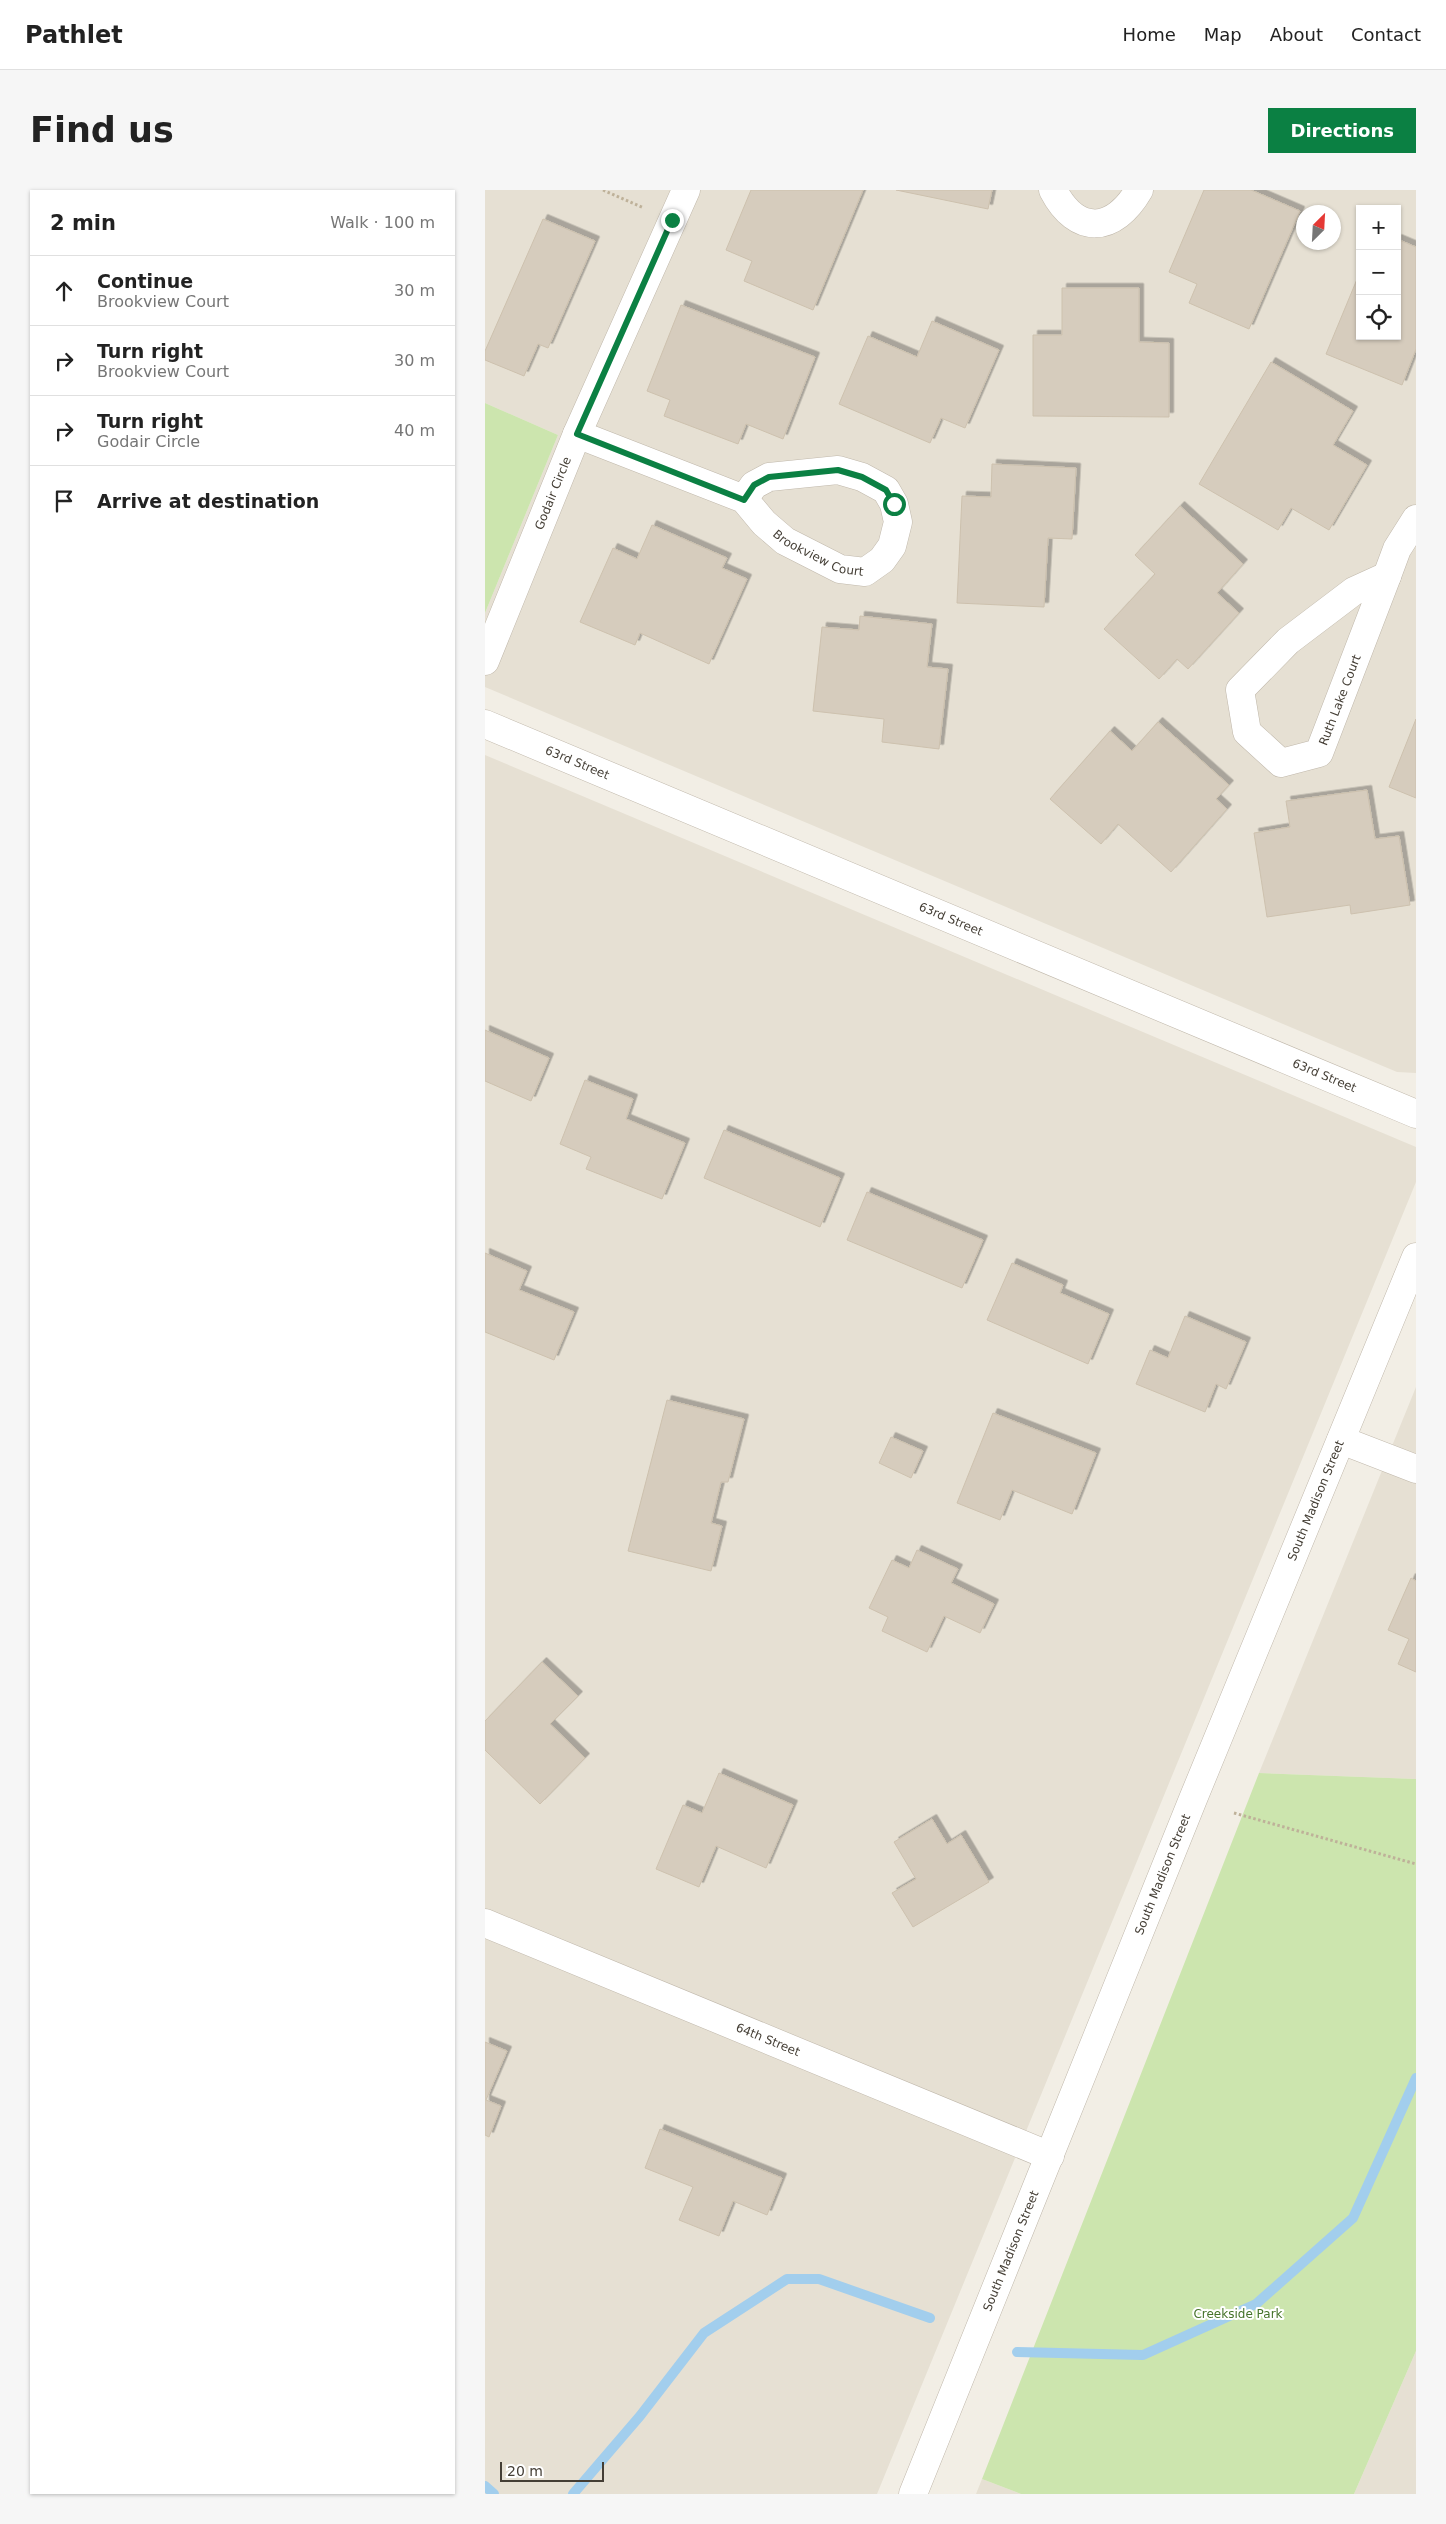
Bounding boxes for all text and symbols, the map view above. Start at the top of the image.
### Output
text: Pathlet [25,21,123,49]
text: Home [1123,24,1176,45]
text: Map [1204,24,1242,45]
text: About [1270,24,1323,45]
text: Contact [1351,24,1421,45]
button: Directions [1268,108,1416,153]
text: Find us [30,110,174,150]
north arrow [1296,205,1341,250]
map controls [1356,205,1401,340]
button: + [1356,205,1401,250]
route end [661,209,684,232]
text: 2 min [50,211,116,235]
text: Walk · 100 m [330,213,435,232]
button: − [1356,250,1401,295]
text: Continue [97,270,193,292]
icon: ahead [50,277,78,305]
text: 30 m [394,281,435,300]
text: Brookview Court [97,292,229,311]
button: locate [1356,295,1401,340]
text: Turn right [97,340,203,362]
icon: right [50,347,78,375]
text: 30 m [394,351,435,370]
text: Brookview Court [97,362,229,381]
text: Turn right [97,410,203,432]
icon: right [50,417,78,445]
text: 40 m [394,421,435,440]
text: Godair Circle [97,432,200,451]
street label: Godair Circle [532,455,574,532]
icon: arrive [50,487,78,515]
text: Arrive at destination [97,490,319,512]
route start [883,493,906,516]
street label: Brookview Court [770,527,865,579]
street label: Ruth Lake Court [1316,652,1364,747]
street label: 63rd Street [543,743,612,782]
street label: 63rd Street [917,900,985,939]
street label: 63rd Street [1290,1056,1359,1095]
street label: South Madison Street [1285,1438,1347,1563]
street label: South Madison Street [1132,1812,1193,1937]
street label: 64th Street [734,2020,802,2059]
street label: South Madison Street [980,2188,1042,2313]
park label: Creekside Park [1193,2307,1283,2321]
scale bar [500,2459,604,2482]
text: 20 m [507,2463,543,2479]

